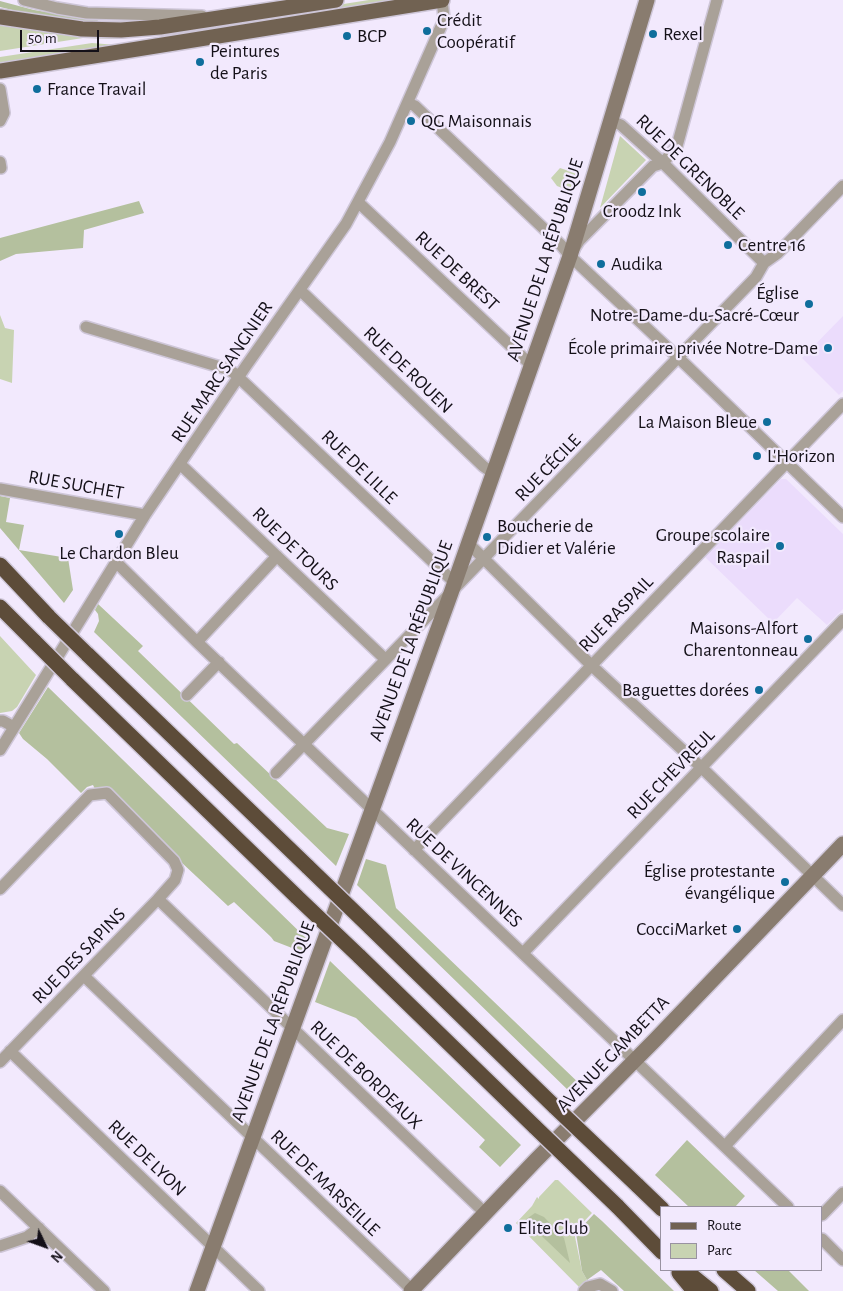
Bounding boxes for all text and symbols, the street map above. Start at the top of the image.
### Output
place label: Crédit Coopératif [437,9,515,53]
scale bar [22,20,101,52]
place label: Rexel [663,23,703,45]
place label: BCP [357,25,387,47]
marker: Crédit Coopératif [421,25,433,37]
marker: Rexel [647,28,659,40]
marker: BCP [341,30,353,42]
text: 50 m [28,31,57,46]
place label: Peintures de Paris [210,40,280,84]
marker: Peintures de Paris [194,56,206,68]
place label: France Travail [47,78,146,100]
marker: France Travail [31,83,43,95]
street label: RUE DE GRENOBLE [631,109,749,225]
place label: QG Maisonnais [421,110,532,132]
marker: QG Maisonnais [405,115,417,127]
street label: AVENUE DE LA RÉPUBLIQUE [501,156,589,364]
marker: Croodz Ink [636,186,648,198]
place label: Croodz Ink [603,200,681,222]
street label: RUE DE BREST [410,226,504,316]
place label: Centre 16 [738,234,806,256]
marker: Centre 16 [722,239,734,251]
place label: Audika [611,253,663,275]
marker: Audika [595,258,607,270]
place label: Église Notre-Dame-du-Sacré-Cœur [590,282,799,326]
street label: RUE MARC SANGNIER [166,297,278,447]
marker: Église Notre-Dame-du-Sacré-Cœur [803,298,815,310]
street label: RUE DE ROUEN [359,322,457,418]
place label: École primaire privée Notre-Dame [568,337,818,359]
marker: École primaire privée Notre-Dame [822,342,834,354]
place label: La Maison Bleue [638,411,757,433]
marker: La Maison Bleue [761,416,773,428]
street label: RUE DE LILLE [316,425,402,509]
street label: RUE CÉCILE [510,429,586,507]
place label: L'Horizon [767,445,835,467]
marker: L'Horizon [751,450,763,462]
street label: RUE SUCHET [26,465,126,505]
street label: RUE DE TOURS [247,502,343,596]
place label: Boucherie de Didier et Valérie [497,515,616,559]
place label: Groupe scolaire Raspail [656,524,770,568]
marker: Le Chardon Bleu [113,528,125,540]
marker: Boucherie de Didier et Valérie [481,531,493,543]
street label: AVENUE DE LA RÉPUBLIQUE [364,538,458,744]
marker: Groupe scolaire Raspail [774,540,786,552]
place label: Le Chardon Bleu [59,542,179,564]
street label: RUE RASPAIL [574,571,658,657]
place label: Maisons-Alfort Charentonneau [683,617,798,661]
marker: Maisons-Alfort Charentonneau [802,633,814,645]
place label: Baguettes dorées [622,679,749,701]
marker: Baguettes dorées [753,684,765,696]
street label: RUE CHEVREUL [622,724,720,824]
street label: RUE DE VINCENNES [401,813,527,933]
place label: Église protestante évangélique [644,860,775,904]
marker: Église protestante évangélique [779,876,791,888]
street label: RUE DES SAPINS [27,903,131,1009]
place label: CocciMarket [636,918,727,940]
street label: AVENUE DE LA RÉPUBLIQUE [226,919,320,1125]
marker: CocciMarket [731,923,743,935]
street label: AVENUE GAMBETTA [552,991,674,1117]
street label: RUE DE BORDEAUX [305,1016,427,1134]
street label: RUE DE LYON [103,1115,191,1201]
street label: RUE DE MARSEILLE [265,1125,385,1241]
legend [660,1206,823,1271]
place label: Elite Club [518,1217,588,1239]
text: Route [707,1218,741,1233]
north arrow [20,1221,70,1271]
marker: Elite Club [502,1222,514,1234]
text: Parc [707,1243,732,1258]
text: N [48,1248,65,1264]

